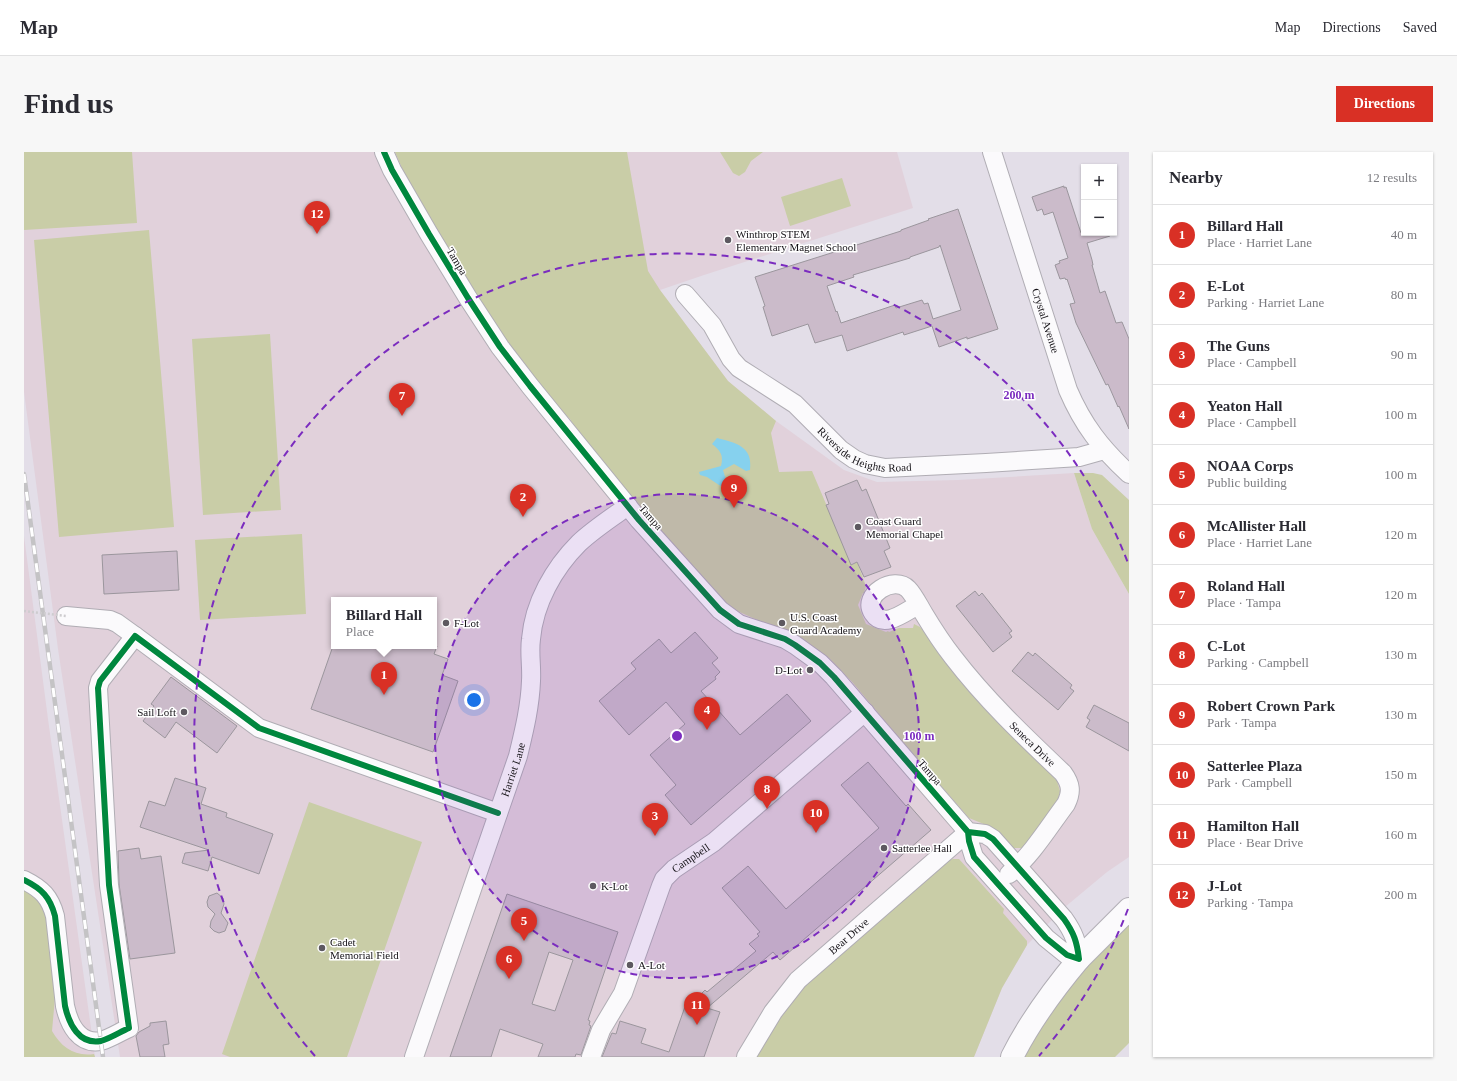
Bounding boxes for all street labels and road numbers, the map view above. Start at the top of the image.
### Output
street label: Tampa [444,245,470,277]
street label: Crystal Avenue [1030,287,1062,355]
street label: Riverside Heights Road [815,424,912,474]
street label: Tampa [637,502,665,532]
street label: Seneca Drive [1007,719,1058,769]
street label: Harriet Lane [498,741,527,798]
street label: Tampa [916,757,944,787]
street label: Campbell [669,841,712,875]
street label: Bear Drive [826,916,871,957]

